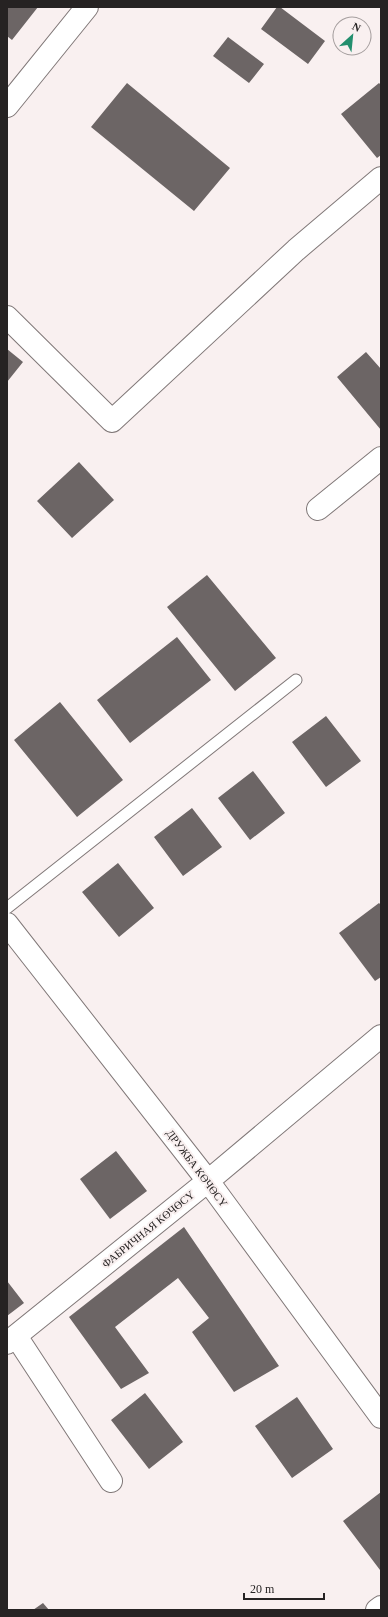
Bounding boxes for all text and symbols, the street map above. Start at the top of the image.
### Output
north arrow [332,16,372,56]
text: N [350,20,363,34]
street label: ДРУЖБА КӨЧӨСҮ [164,1127,230,1209]
street label: ФАБРИЧНАЯ КӨЧӨСҮ [99,1188,197,1270]
scale bar [244,1575,324,1601]
text: 20 m [250,1582,275,1596]

